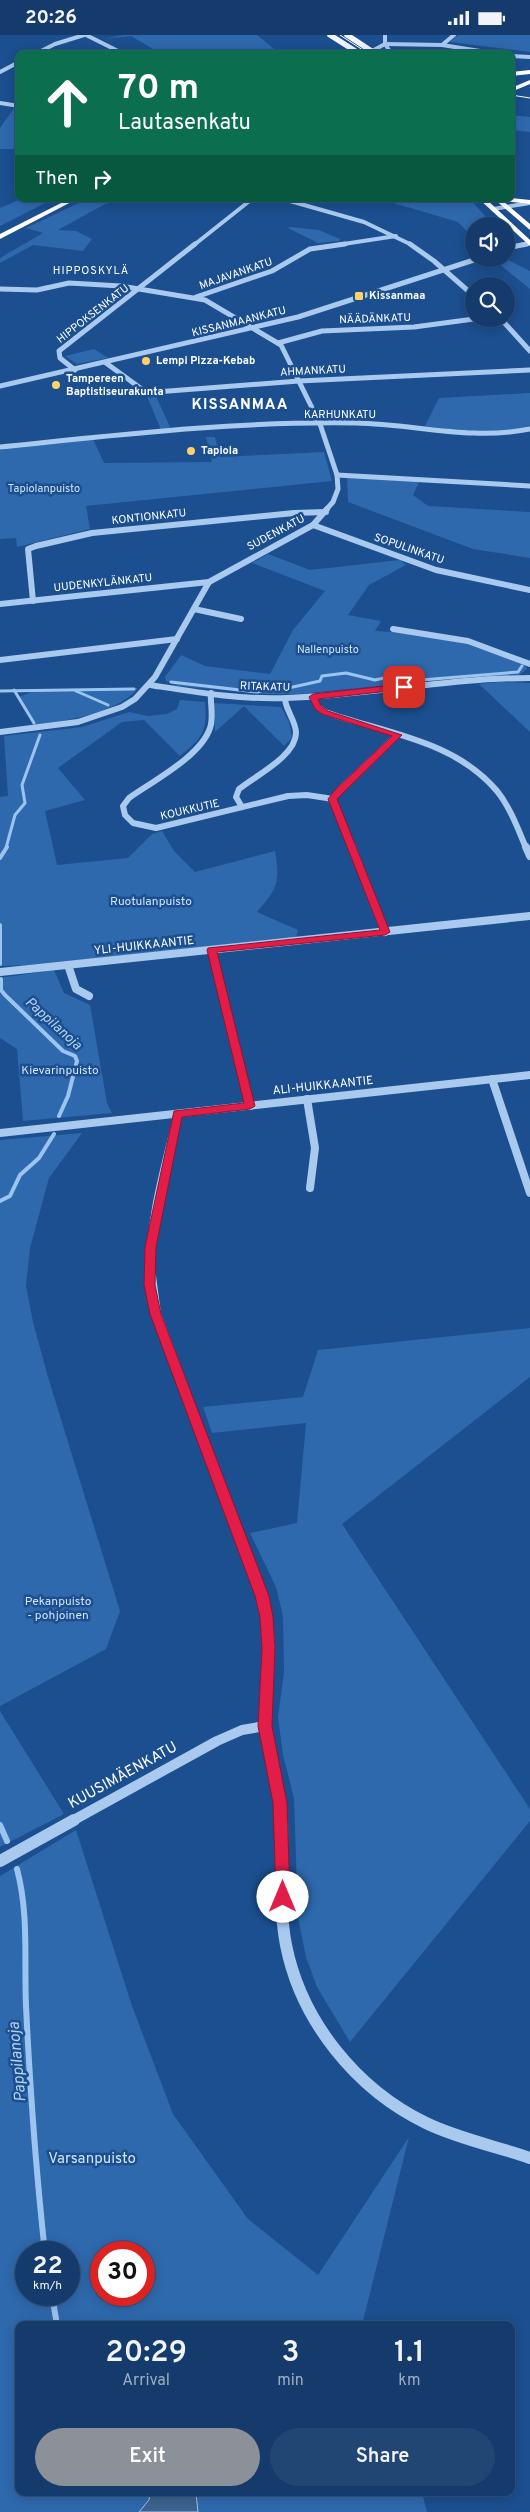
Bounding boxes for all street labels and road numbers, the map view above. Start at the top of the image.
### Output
street label: MAJAVANKATU [197,255,275,293]
street label: HIPPOKSENKATU [54,281,132,347]
street label: KISSANMAANKATU [190,304,288,340]
street label: NÄÄDÄNKATU [339,310,411,327]
street label: AHMANKATU [280,362,346,380]
street label: KARHUNKATU [304,408,376,422]
street label: KONTIONKATU [111,506,187,528]
street label: SUDENKATU [245,512,307,554]
street label: SOPULINKATU [372,530,446,568]
street label: UUDENKYLÄNKATU [53,570,153,595]
street label: RITAKATU [240,679,290,695]
street label: KOUKKUTIE [159,796,221,824]
street label: YLI-HUIKKAANTIE [93,933,195,959]
street label: ALI-HUIKKAANTIE [272,1073,374,1099]
street label: KUUSIMÄENKATU [65,1737,181,1814]

